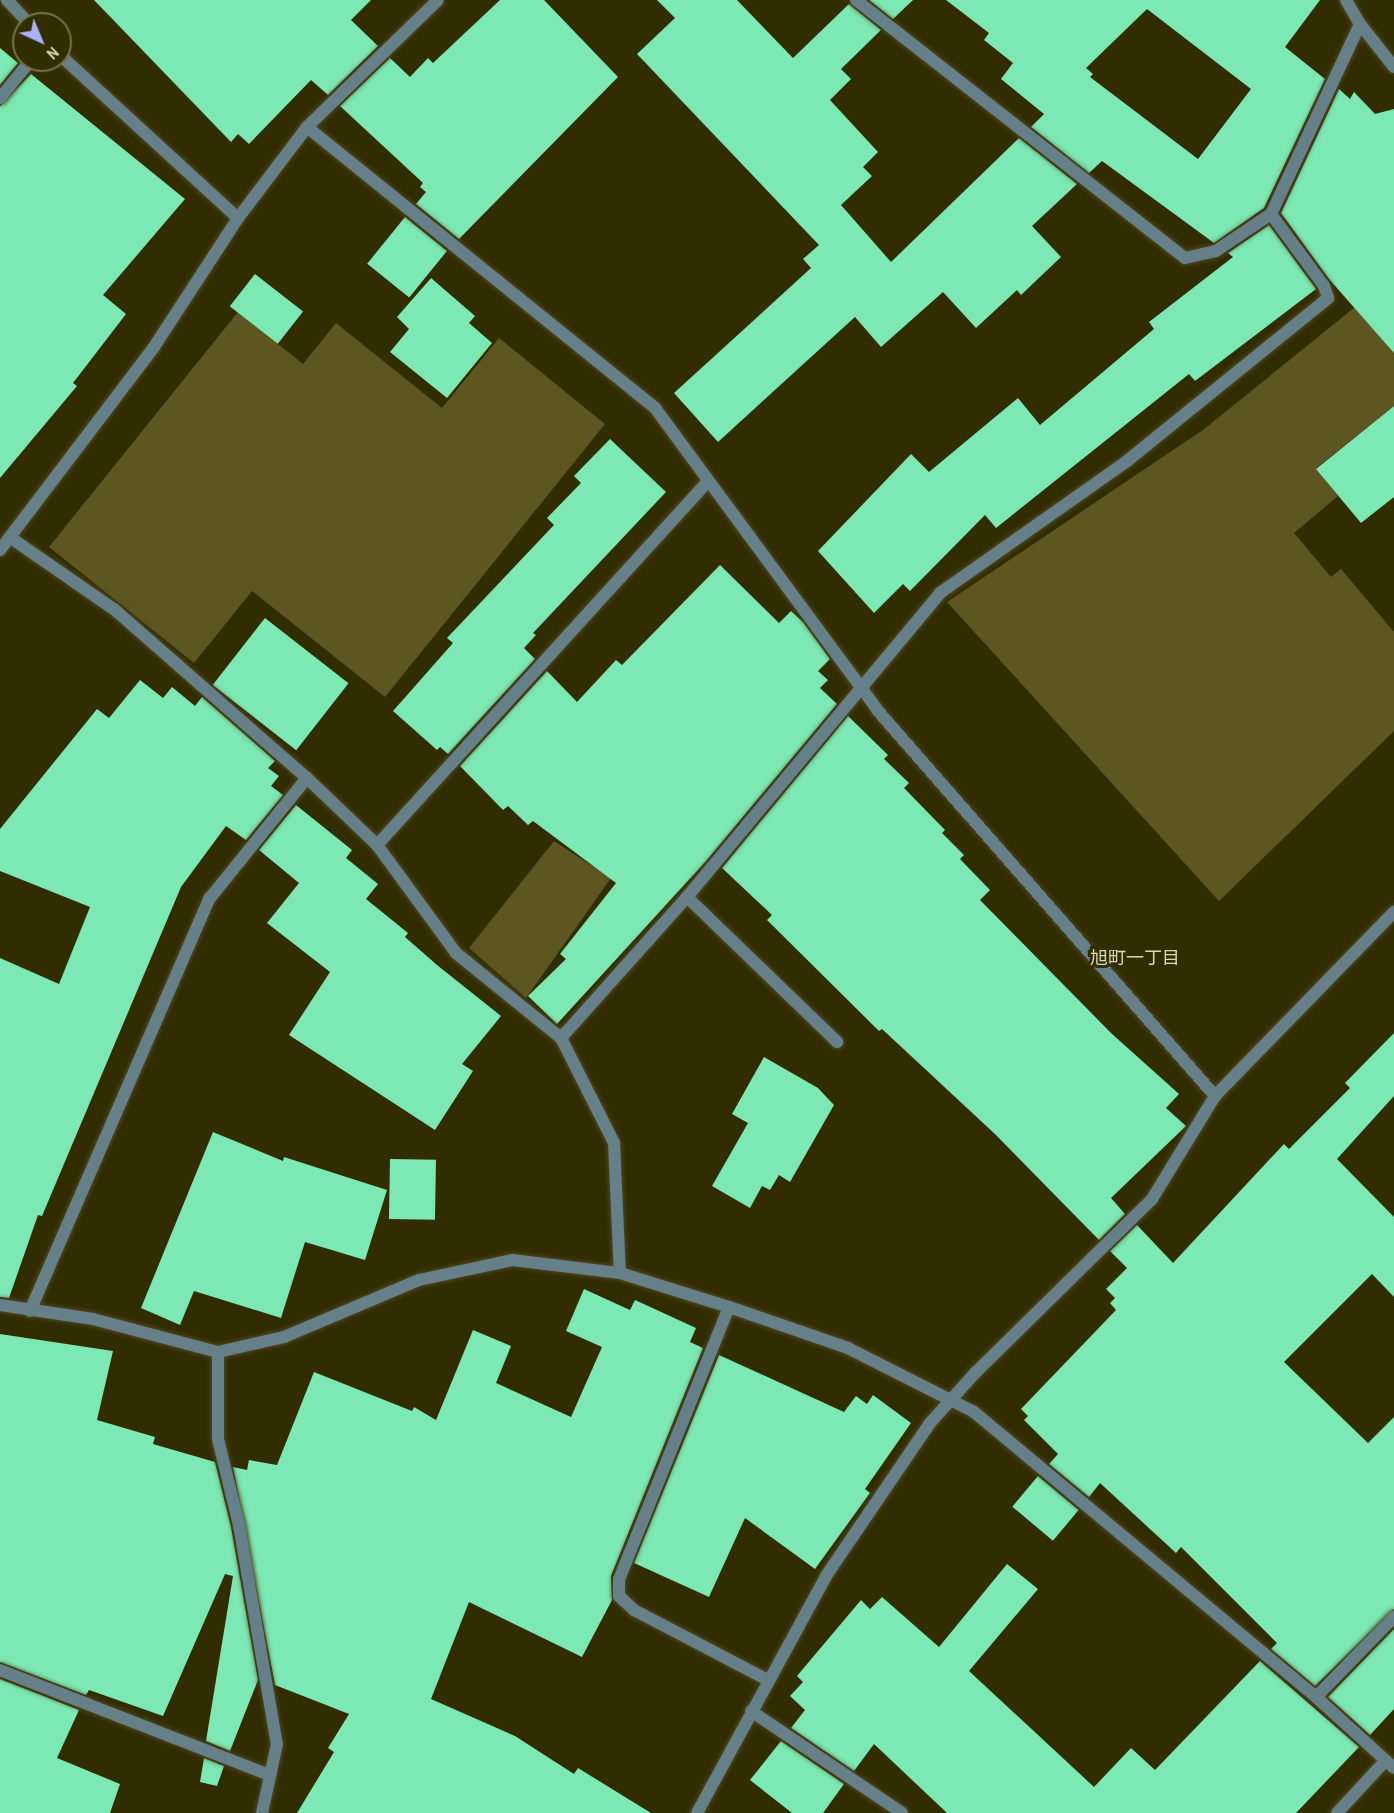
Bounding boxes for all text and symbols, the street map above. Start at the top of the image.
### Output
north arrow [12,12,72,72]
text: N [42,42,64,65]
district label: 旭町一丁目 [1090,947,1180,969]

